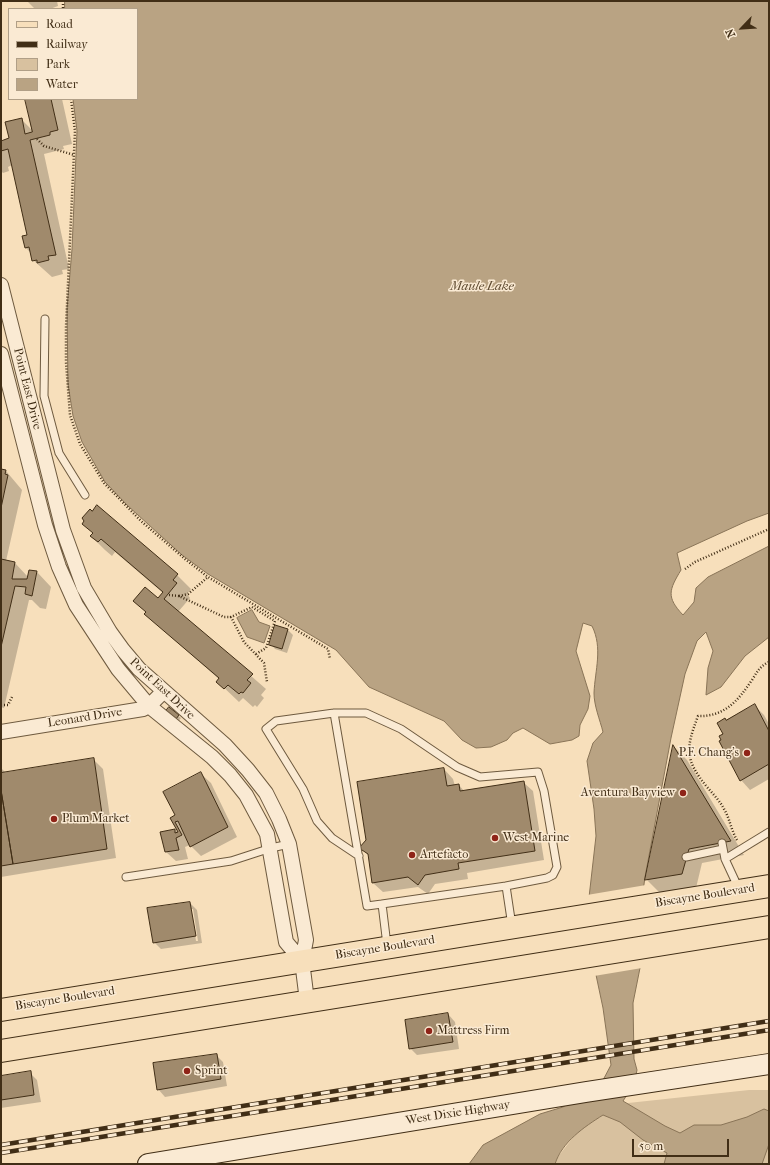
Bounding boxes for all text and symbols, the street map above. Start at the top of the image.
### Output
legend [8,8,138,100]
north arrow [722,8,762,48]
text: Road [46,17,73,31]
text: N [723,27,738,40]
text: Railway [46,37,88,51]
text: Park [46,57,70,71]
text: Water [46,77,78,91]
water label: Maule Lake [450,279,514,295]
street label: Point East Drive [10,347,44,431]
street label: Point East Drive [126,655,198,723]
street label: Leonard Drive [47,705,123,731]
place label: P.F. Chang's [679,746,739,760]
marker: P.F. Chang's [742,748,752,758]
place label: Aventura Bayview [581,786,675,800]
marker: Aventura Bayview [678,788,688,798]
place label: Plum Market [62,812,130,826]
marker: Plum Market [49,814,59,824]
place label: West Marine [503,831,569,845]
marker: West Marine [490,833,500,843]
place label: Artefacto [420,848,468,862]
marker: Artefacto [407,850,417,860]
street label: Biscayne Boulevard [654,881,756,911]
street label: Biscayne Boulevard [334,933,436,963]
street label: Biscayne Boulevard [14,984,116,1014]
place label: Mattress Firm [437,1024,510,1038]
marker: Mattress Firm [424,1026,434,1036]
place label: Sprint [195,1064,227,1078]
marker: Sprint [182,1066,192,1076]
street label: West Dixie Highway [405,1098,511,1128]
scale bar [634,1131,731,1157]
text: 50 m [639,1139,663,1153]

